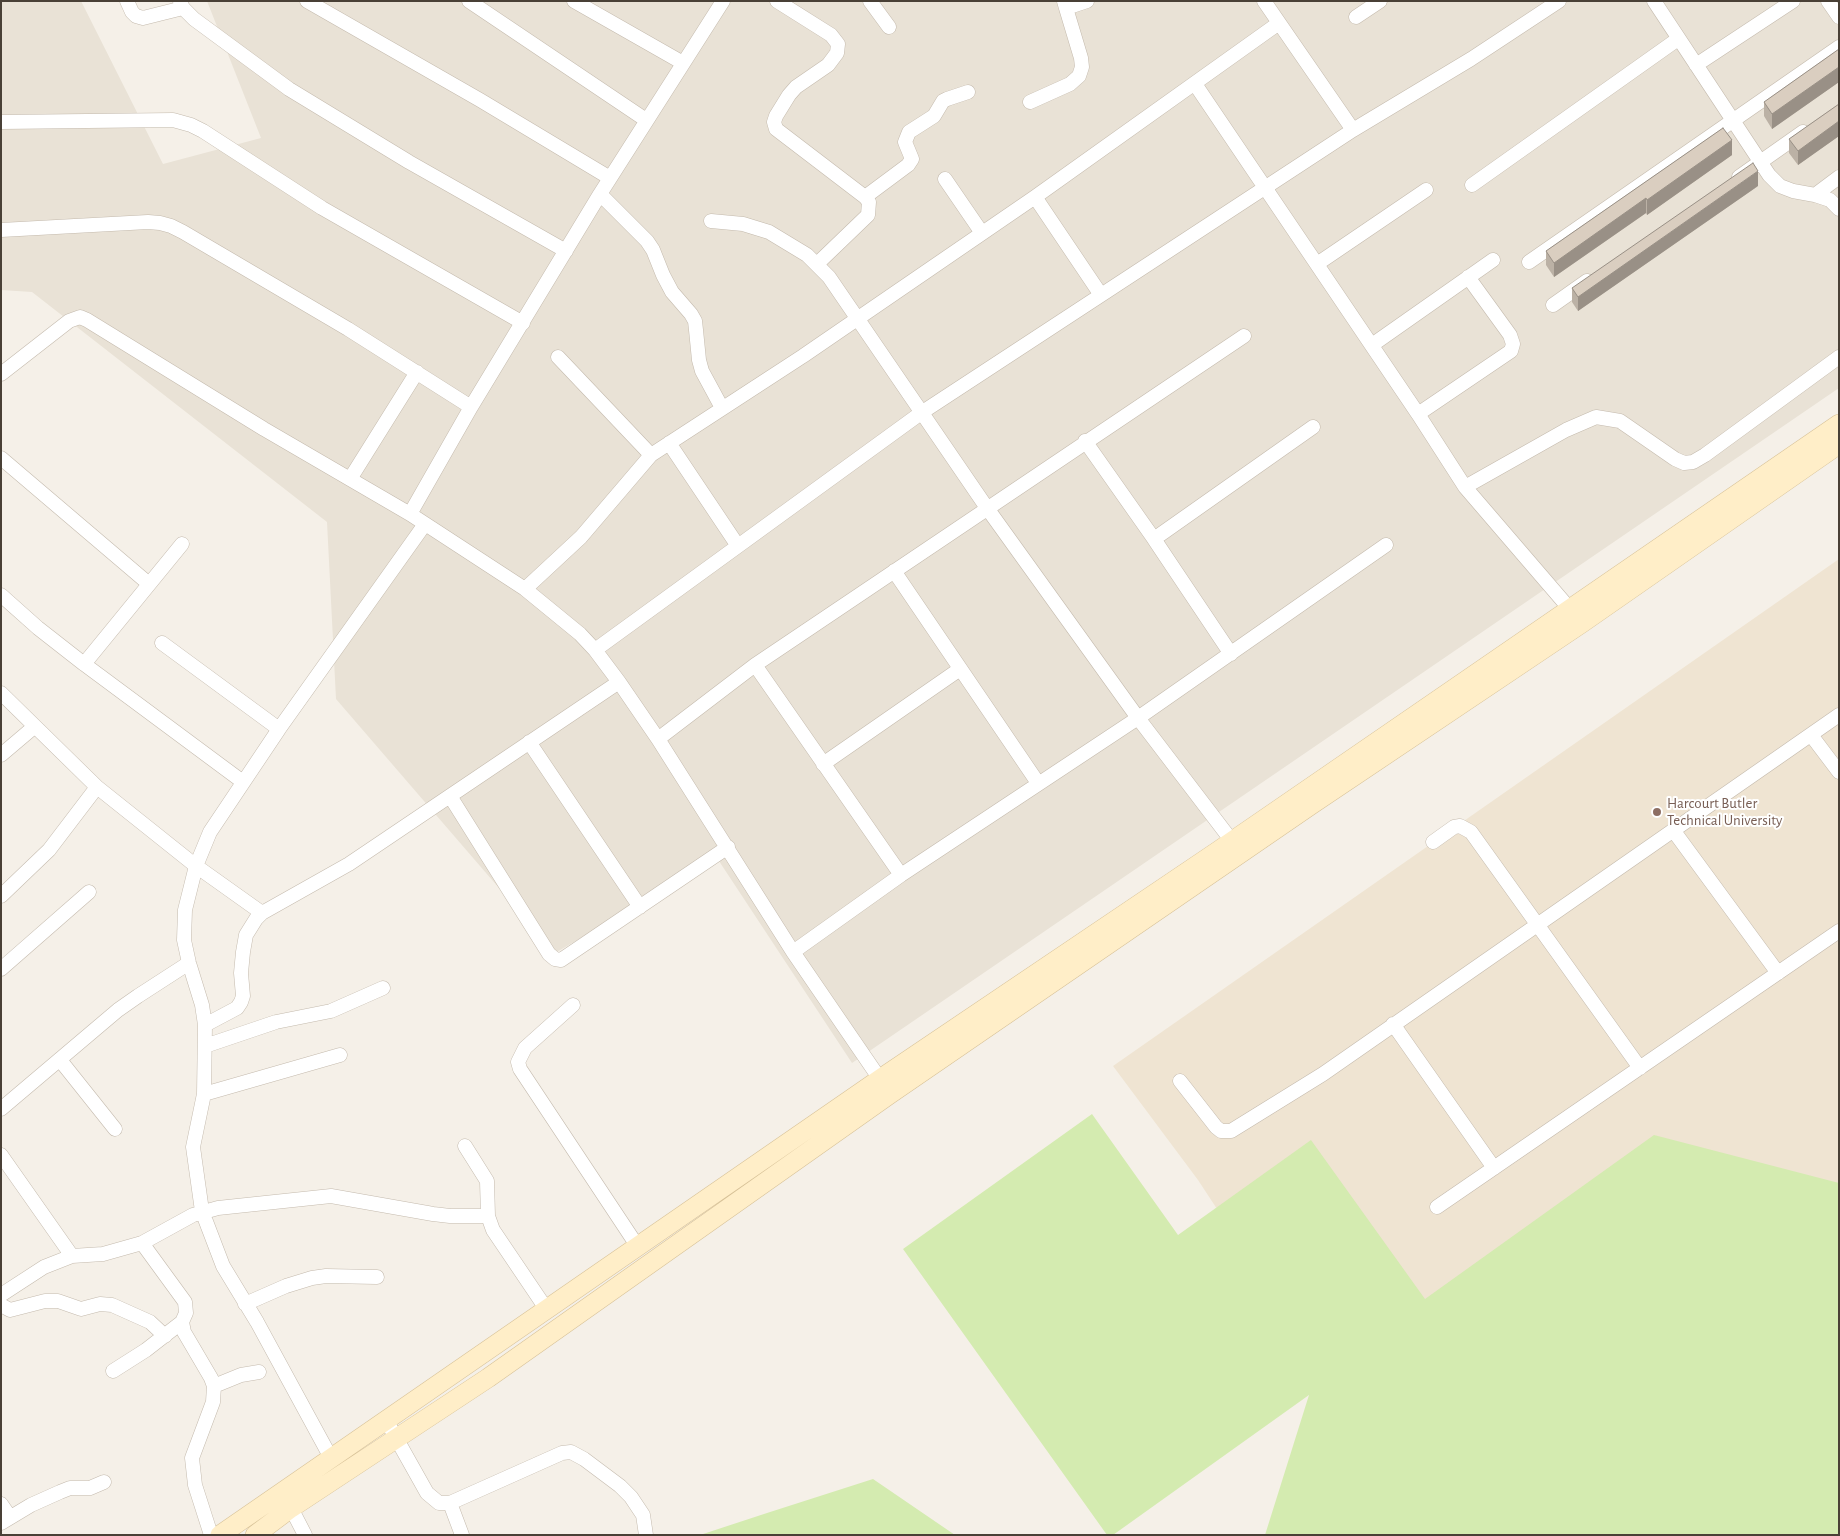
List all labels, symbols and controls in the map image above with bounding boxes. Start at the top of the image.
place label: Harcourt Butler Technical University [1667,794,1783,829]
marker: Harcourt Butler Technical University [1651,806,1663,818]

